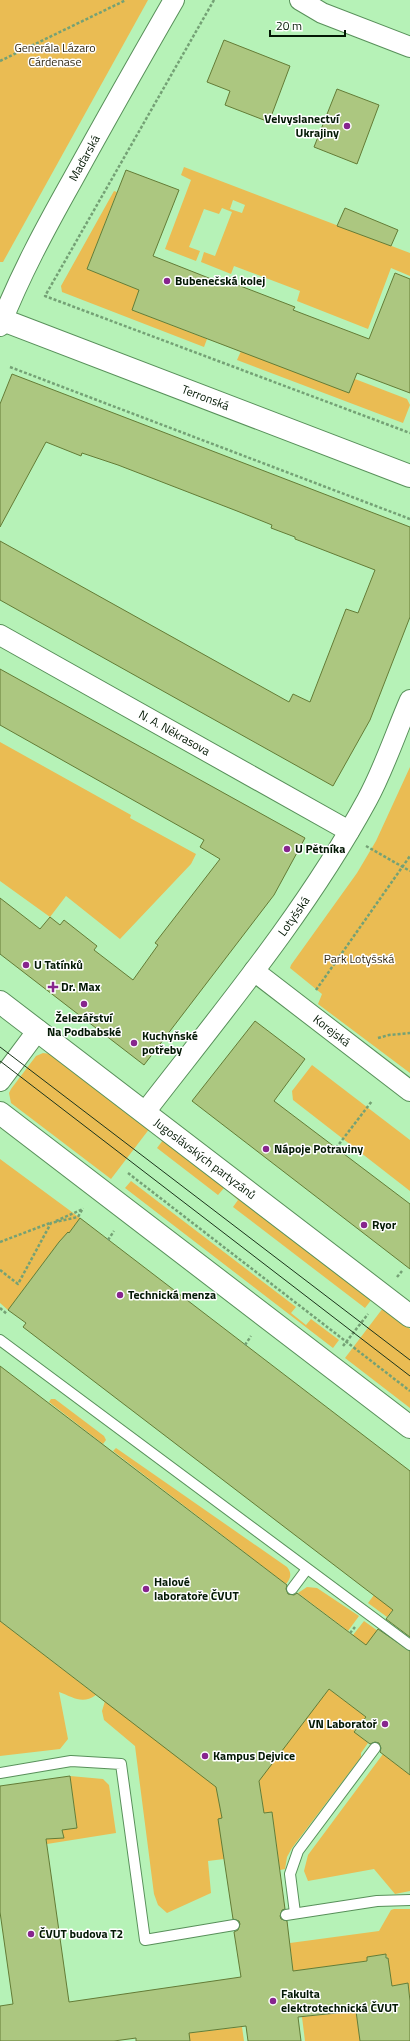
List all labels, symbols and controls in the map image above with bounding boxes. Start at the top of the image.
scale bar [270,12,345,38]
text: 20 m [276,16,302,35]
park label: Generála Lázaro Cárdenase [14,38,96,71]
place label: Velvyslanectví Ukrajiny [264,109,340,142]
marker: Velvyslanectví Ukrajiny [342,121,352,131]
street label: Maďarská [64,131,105,185]
place label: Bubenečská kolej [175,271,265,290]
marker: Bubenečská kolej [162,276,172,286]
street label: Terronská [179,379,232,415]
street label: N. A. Někrasova [135,705,214,760]
place label: U Pětníka [295,839,345,858]
marker: U Pětníka [282,844,292,854]
street label: Lotyšská [273,892,314,940]
park label: Park Lotyšská [324,949,394,968]
place label: U Tatínků [34,955,83,974]
marker: U Tatínků [21,960,31,970]
place label: Dr. Max [61,977,101,996]
marker: Dr. Max [48,982,58,992]
marker: Železářství Na Podbabské [79,999,89,1009]
place label: Železářství Na Podbabské [47,1008,121,1041]
street label: Korejská [309,1010,355,1051]
place label: Kuchyňské potřeby [142,1026,198,1059]
marker: Kuchyňské potřeby [129,1038,139,1048]
street label: Jugoslávských partyzánů [150,1113,260,1204]
place label: Nápoje Potraviny [274,1139,363,1158]
marker: Nápoje Potraviny [261,1144,271,1154]
place label: Ryor [372,1215,397,1234]
marker: Ryor [359,1220,369,1230]
place label: Technická menza [128,1285,216,1304]
marker: Technická menza [115,1290,125,1300]
place label: Halové laboratoře ČVUT [154,1572,239,1605]
marker: Halové laboratoře ČVUT [141,1584,151,1594]
place label: VN Laboratoř [308,1714,378,1733]
marker: VN Laboratoř [380,1719,390,1729]
place label: Kampus Dejvice [213,1746,295,1765]
marker: Kampus Dejvice [200,1751,210,1761]
place label: ČVUT budova T2 [39,1924,123,1943]
marker: ČVUT budova T2 [26,1929,36,1939]
place label: Fakulta elektrotechnická ČVUT [281,1984,399,2017]
marker: Fakulta elektrotechnická ČVUT [268,1996,278,2006]

